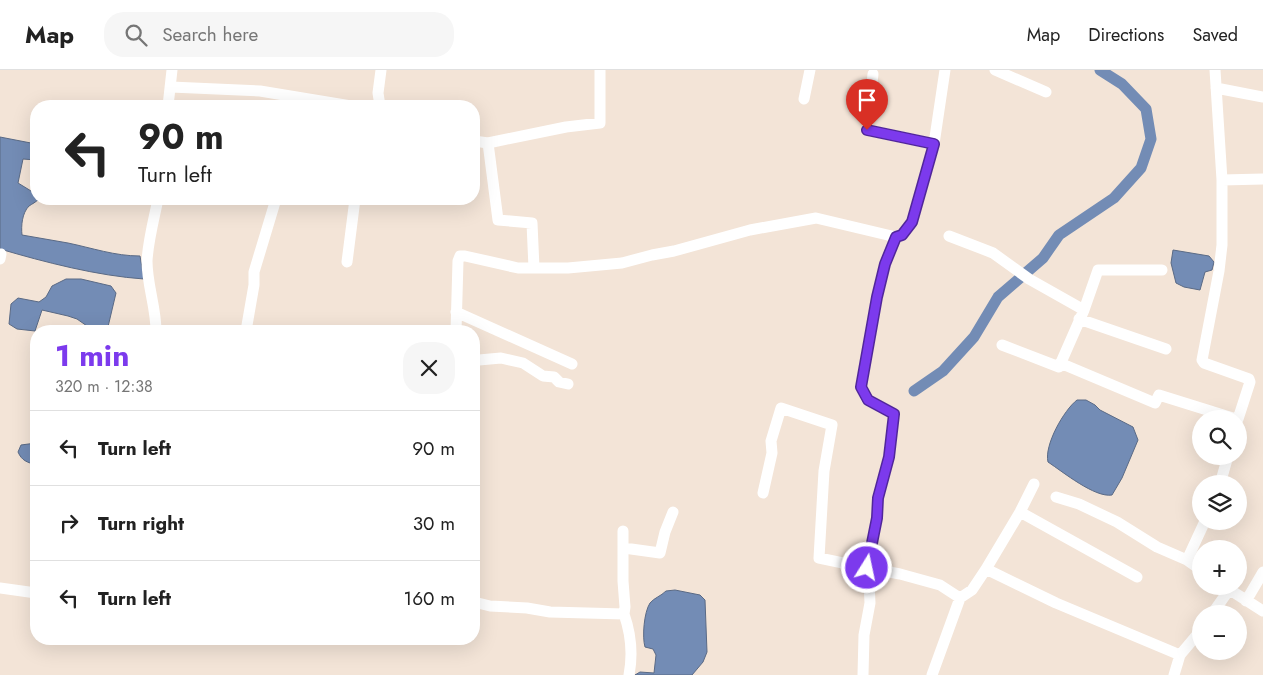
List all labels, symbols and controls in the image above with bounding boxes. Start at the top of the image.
search box [104,12,454,57]
text: Map [25,17,74,52]
icon: search [122,21,150,49]
text: Search here [162,21,258,48]
text: Map [1027,22,1060,48]
text: Directions [1088,22,1164,48]
text: Saved [1192,22,1238,48]
pin [846,79,888,130]
icon: arrive [853,86,881,114]
text: 90 m [138,112,224,162]
icon: left [55,120,120,185]
text: Turn left [138,158,212,190]
text: 1 min [55,334,129,377]
button: close [403,342,455,394]
text: 320 m · 12:38 [55,375,153,398]
map controls [1192,410,1247,660]
button: search [1192,410,1247,465]
icon: left [55,434,83,462]
text: Turn left [98,435,171,462]
text: 90 m [412,435,455,462]
button: layers [1192,475,1247,530]
icon: right [55,509,83,537]
text: Turn right [98,510,184,537]
text: 30 m [413,510,455,537]
button: + [1192,540,1247,595]
position arrow [840,541,892,593]
icon: left [55,584,83,612]
text: Turn left [98,585,171,612]
text: 160 m [404,585,455,612]
button: − [1192,605,1247,660]

